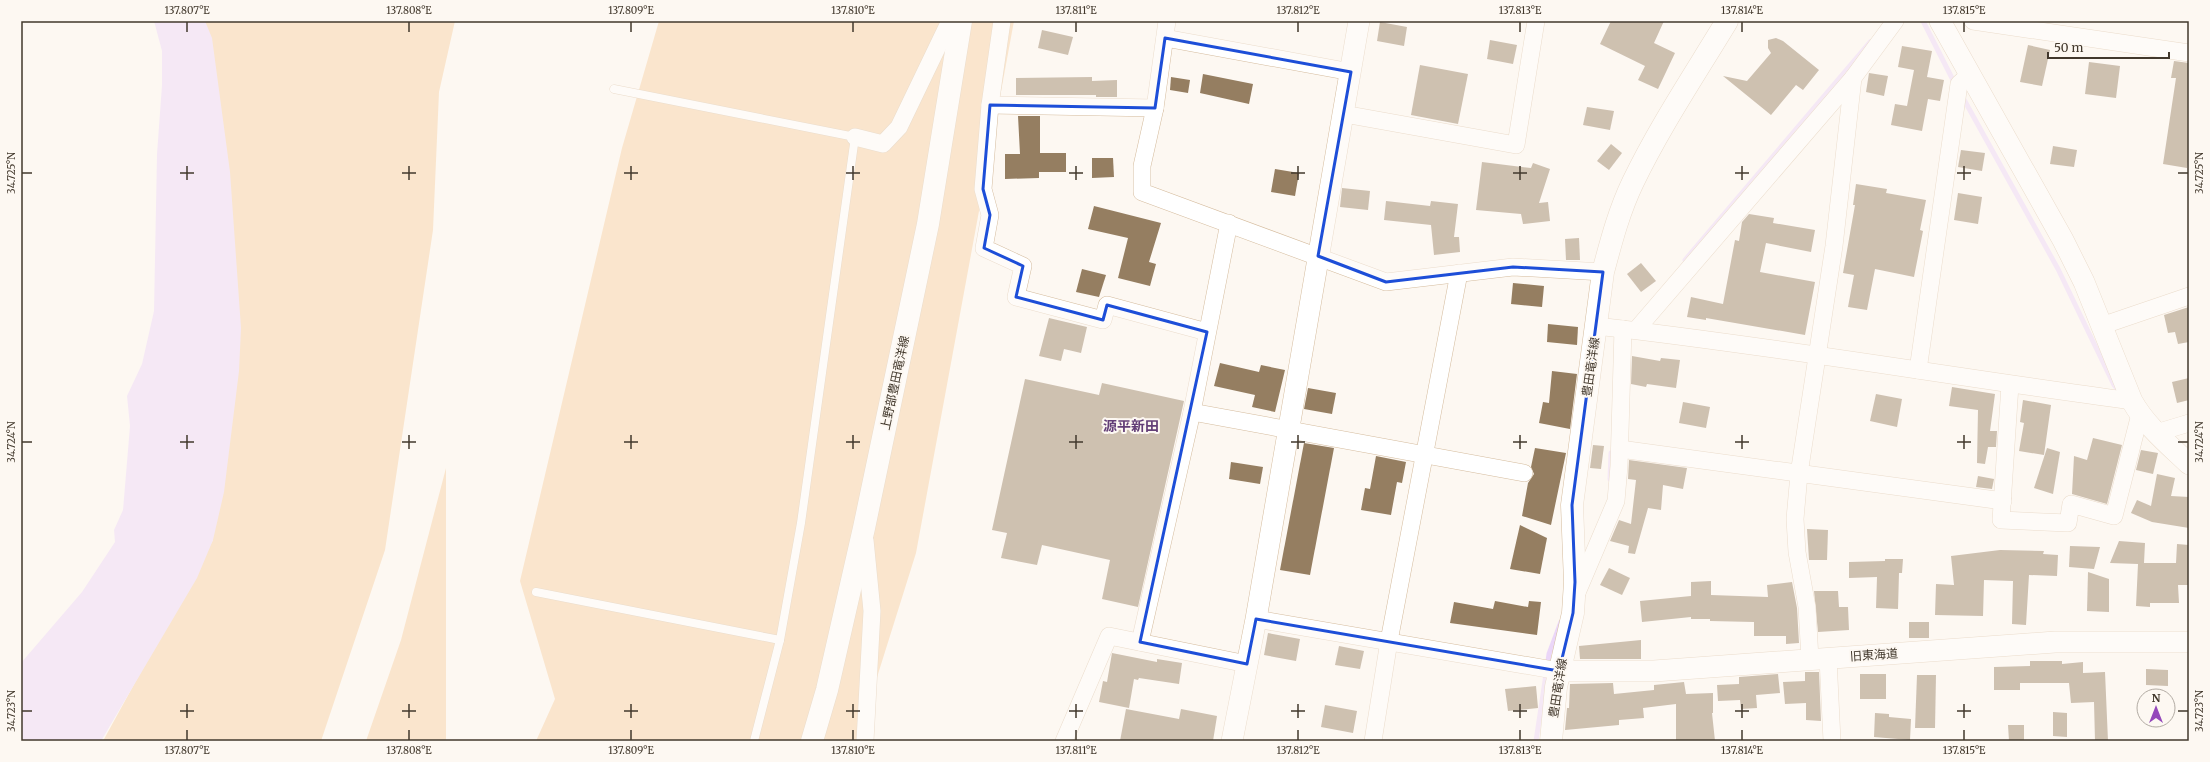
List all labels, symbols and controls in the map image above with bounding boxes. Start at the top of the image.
text: 137.807°E [164,4,210,17]
text: 137.808°E [386,4,432,17]
text: 137.809°E [608,4,654,17]
text: 137.810°E [831,4,875,17]
text: 137.811°E [1055,4,1097,17]
text: 137.812°E [1277,4,1320,17]
text: 137.813°E [1499,4,1542,17]
text: 137.814°E [1721,4,1764,17]
text: 137.815°E [1943,4,1986,17]
scale bar [2048,34,2169,60]
text: 50 m [2054,40,2083,55]
text: 34.725°N [5,152,18,194]
text: 34.725°N [2193,152,2206,194]
street label: 上野部豊田竜洋線 [877,334,912,431]
street label: 豊田竜洋線 [1579,336,1602,398]
district label: 源平新田 [1103,417,1159,435]
text: 34.724°N [5,421,18,463]
text: 34.724°N [2193,421,2206,463]
street label: 旧東海道 [1849,645,1898,664]
street label: 豊田竜洋線 [1545,657,1570,719]
north arrow [2136,688,2176,728]
text: 34.723°N [5,690,18,732]
text: 34.723°N [2193,690,2206,732]
text: N [2152,691,2161,705]
text: 137.807°E [164,744,210,757]
text: 137.808°E [386,744,432,757]
text: 137.809°E [608,744,654,757]
text: 137.810°E [831,744,875,757]
text: 137.811°E [1055,744,1097,757]
text: 137.812°E [1277,744,1320,757]
text: 137.813°E [1499,744,1542,757]
text: 137.814°E [1721,744,1764,757]
text: 137.815°E [1943,744,1986,757]

